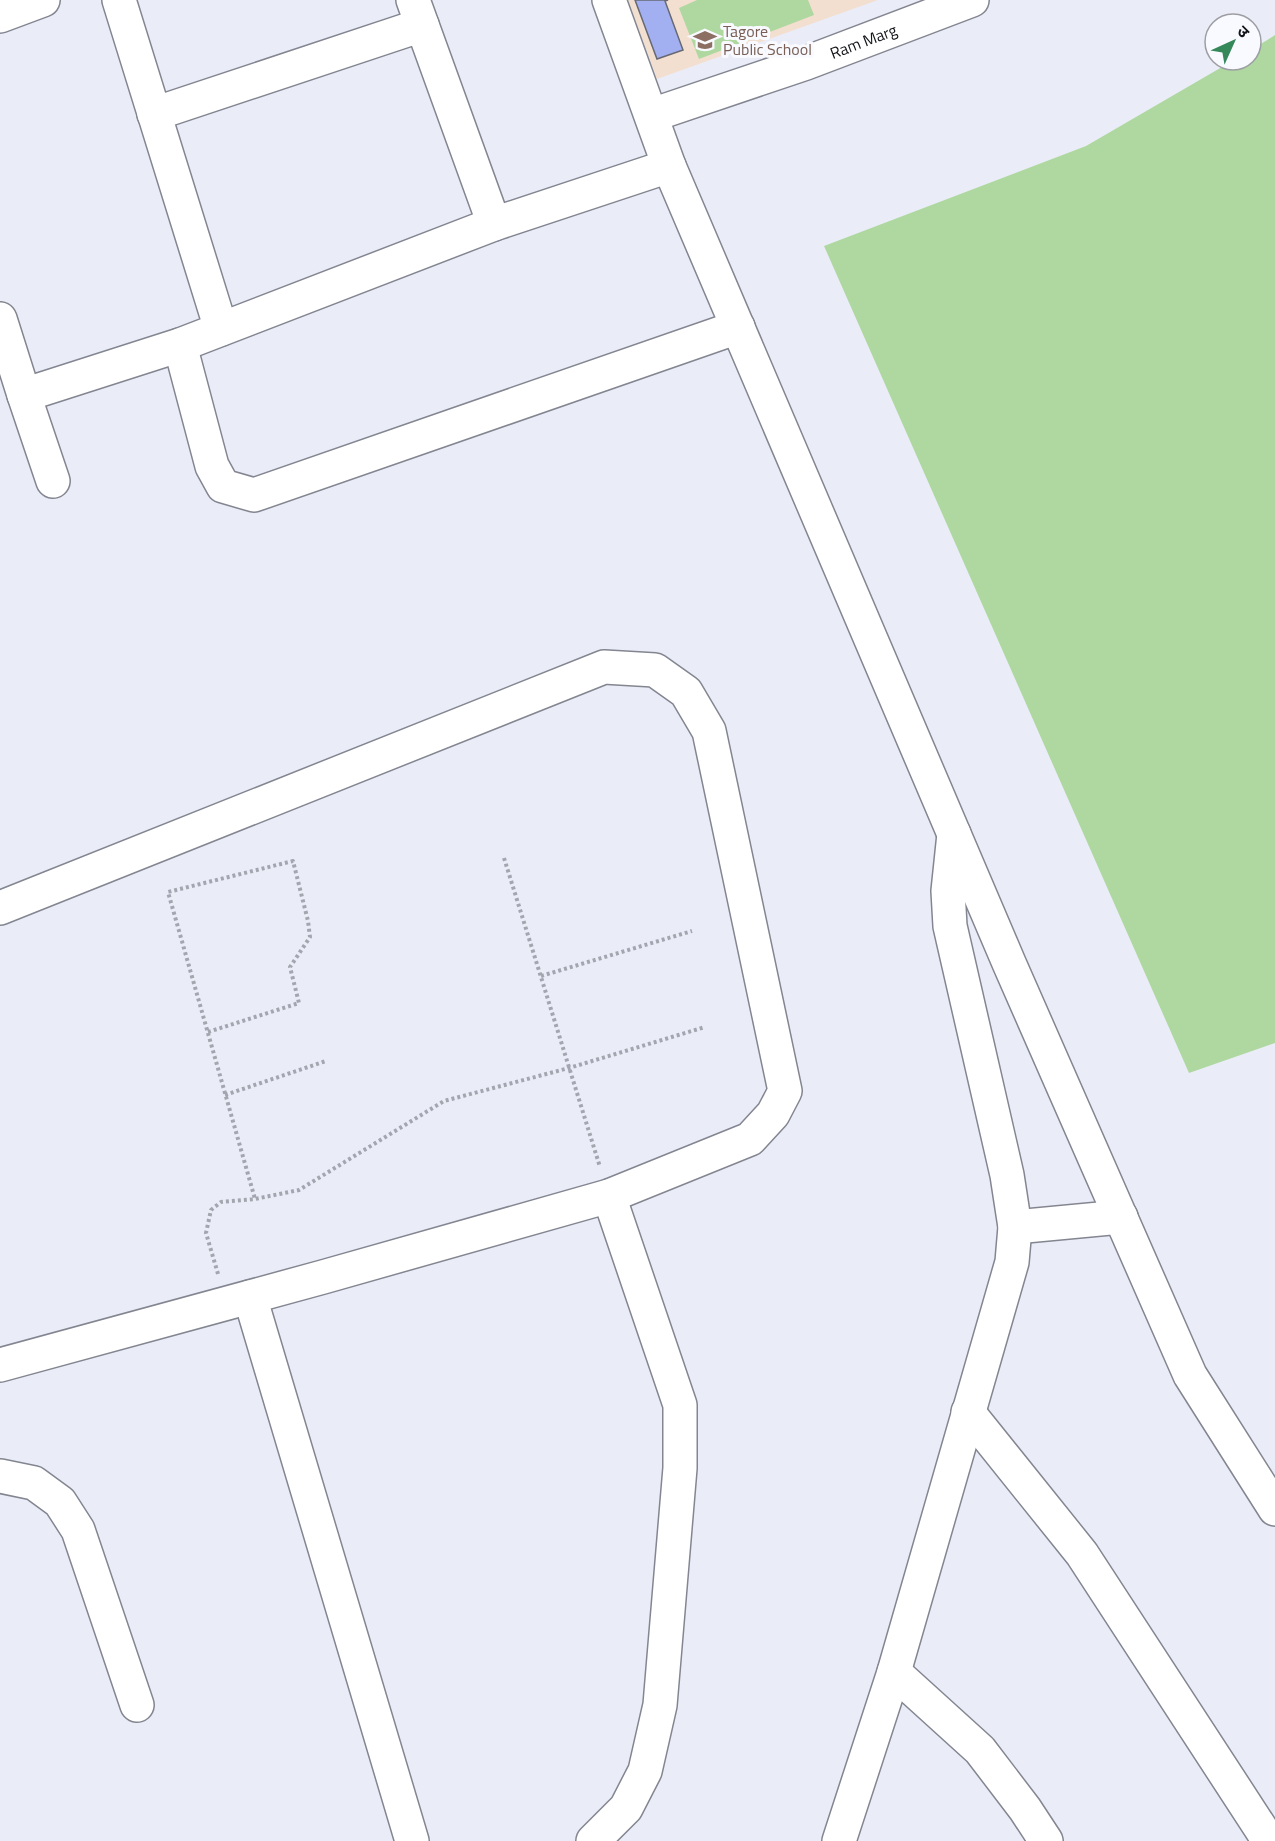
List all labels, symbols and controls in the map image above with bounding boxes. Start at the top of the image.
north arrow [1203,12,1263,72]
street label: Ram Marg [826,18,900,65]
place label: Tagore Public School [723,19,812,61]
text: उ [1232,20,1256,44]
school or university icon: Tagore Public School [692,27,718,53]

